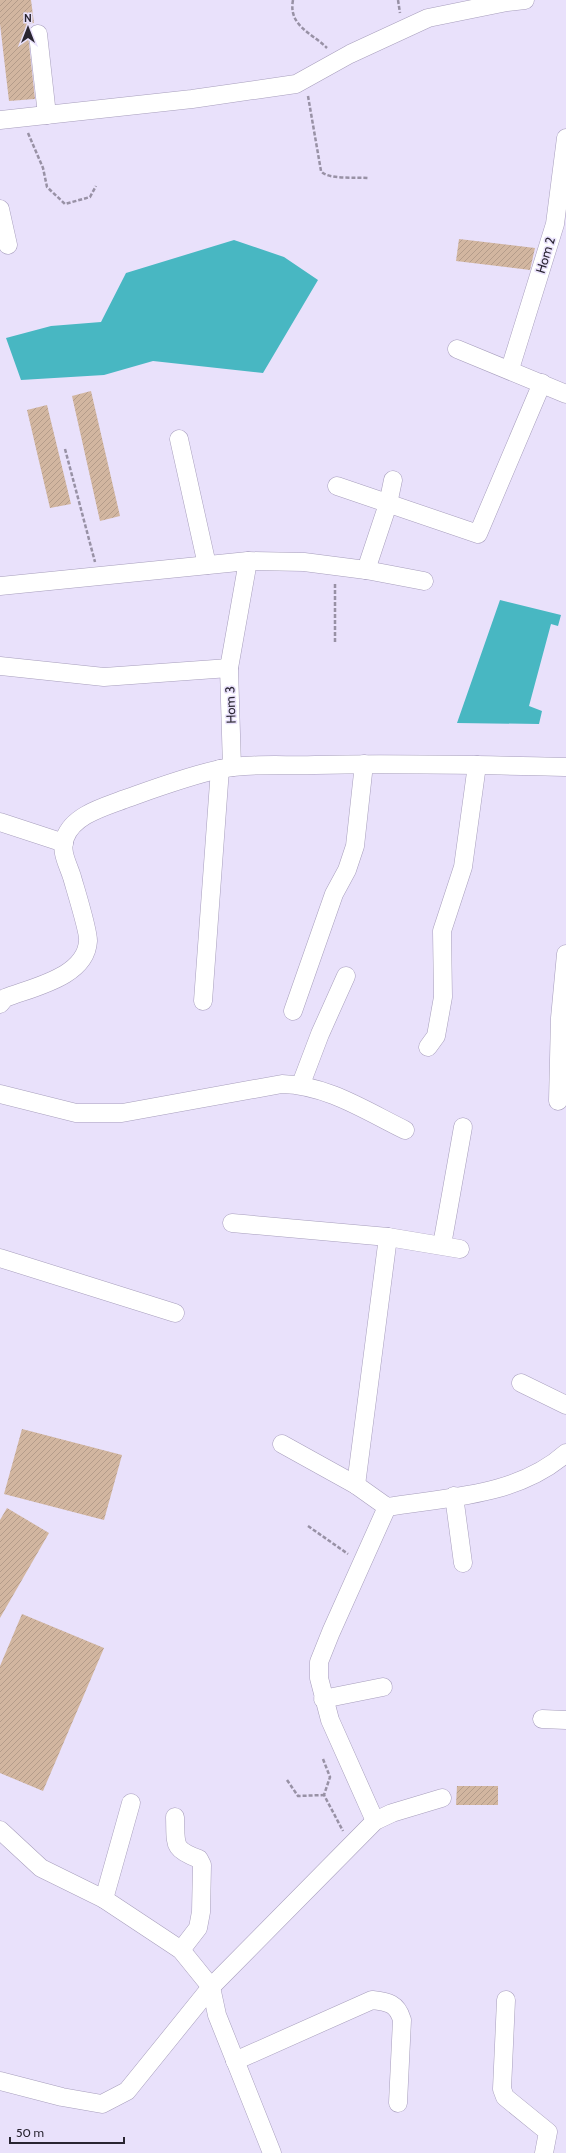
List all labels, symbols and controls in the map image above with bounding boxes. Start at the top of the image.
north arrow [8,8,48,48]
text: N [24,11,32,25]
street label: Hom 2 [532,235,558,275]
street label: Hom 3 [221,686,239,724]
scale bar [10,2119,124,2145]
text: 50 m [16,2125,44,2140]

